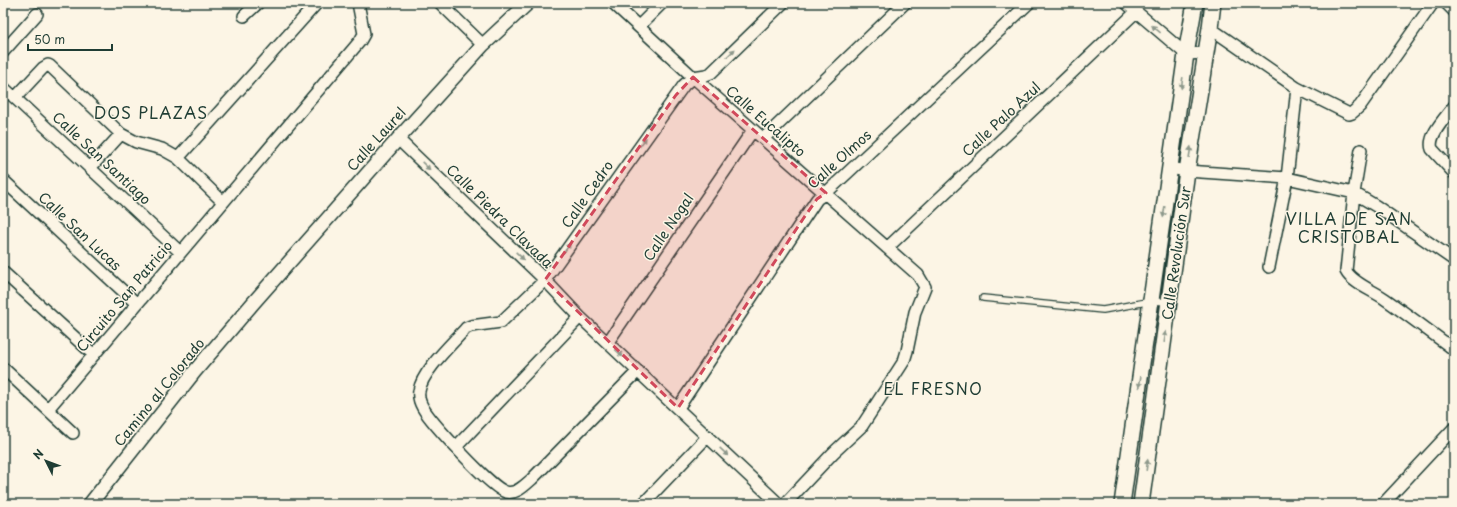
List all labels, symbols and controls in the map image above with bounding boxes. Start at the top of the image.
one-way arrow [1151,25,1161,34]
scale bar [28,26,112,52]
text: 50 m [34,30,65,48]
one-way arrow [726,48,736,58]
street label: Calle Palo Azul [957,77,1045,161]
one-way arrow [1179,77,1185,89]
street label: Calle Eucalipto [721,80,811,162]
district label: DOS PLAZAS [94,100,208,124]
street label: Calle Laurel [342,102,410,176]
street label: Calle San Santiago [48,107,156,209]
street label: Calle Olmos [802,124,876,194]
one-way arrow [639,137,647,147]
one-way arrow [1188,146,1194,159]
street label: Calle Cedro [556,156,618,232]
street label: Calle Piedra Clavada [442,159,558,273]
one-way arrow [421,161,431,171]
street label: Calle Revolución Sur [1156,184,1196,321]
street label: Calle San Lucas [34,187,126,275]
street label: Calle Nogal [638,189,698,265]
one-way arrow [1161,206,1167,218]
district label: VILLA DE SAN CRISTOBAL [1286,206,1412,248]
street label: Circuito San Patricio [71,236,177,356]
one-way arrow [563,243,571,253]
one-way arrow [515,251,525,261]
one-way arrow [1162,331,1168,343]
street label: Camino al Colorado [109,333,210,451]
one-way arrow [614,348,624,357]
district label: EL FRESNO [883,376,983,400]
one-way arrow [1137,376,1143,388]
north arrow [26,441,66,481]
text: N [29,445,48,463]
one-way arrow [719,447,729,456]
one-way arrow [1144,459,1150,471]

